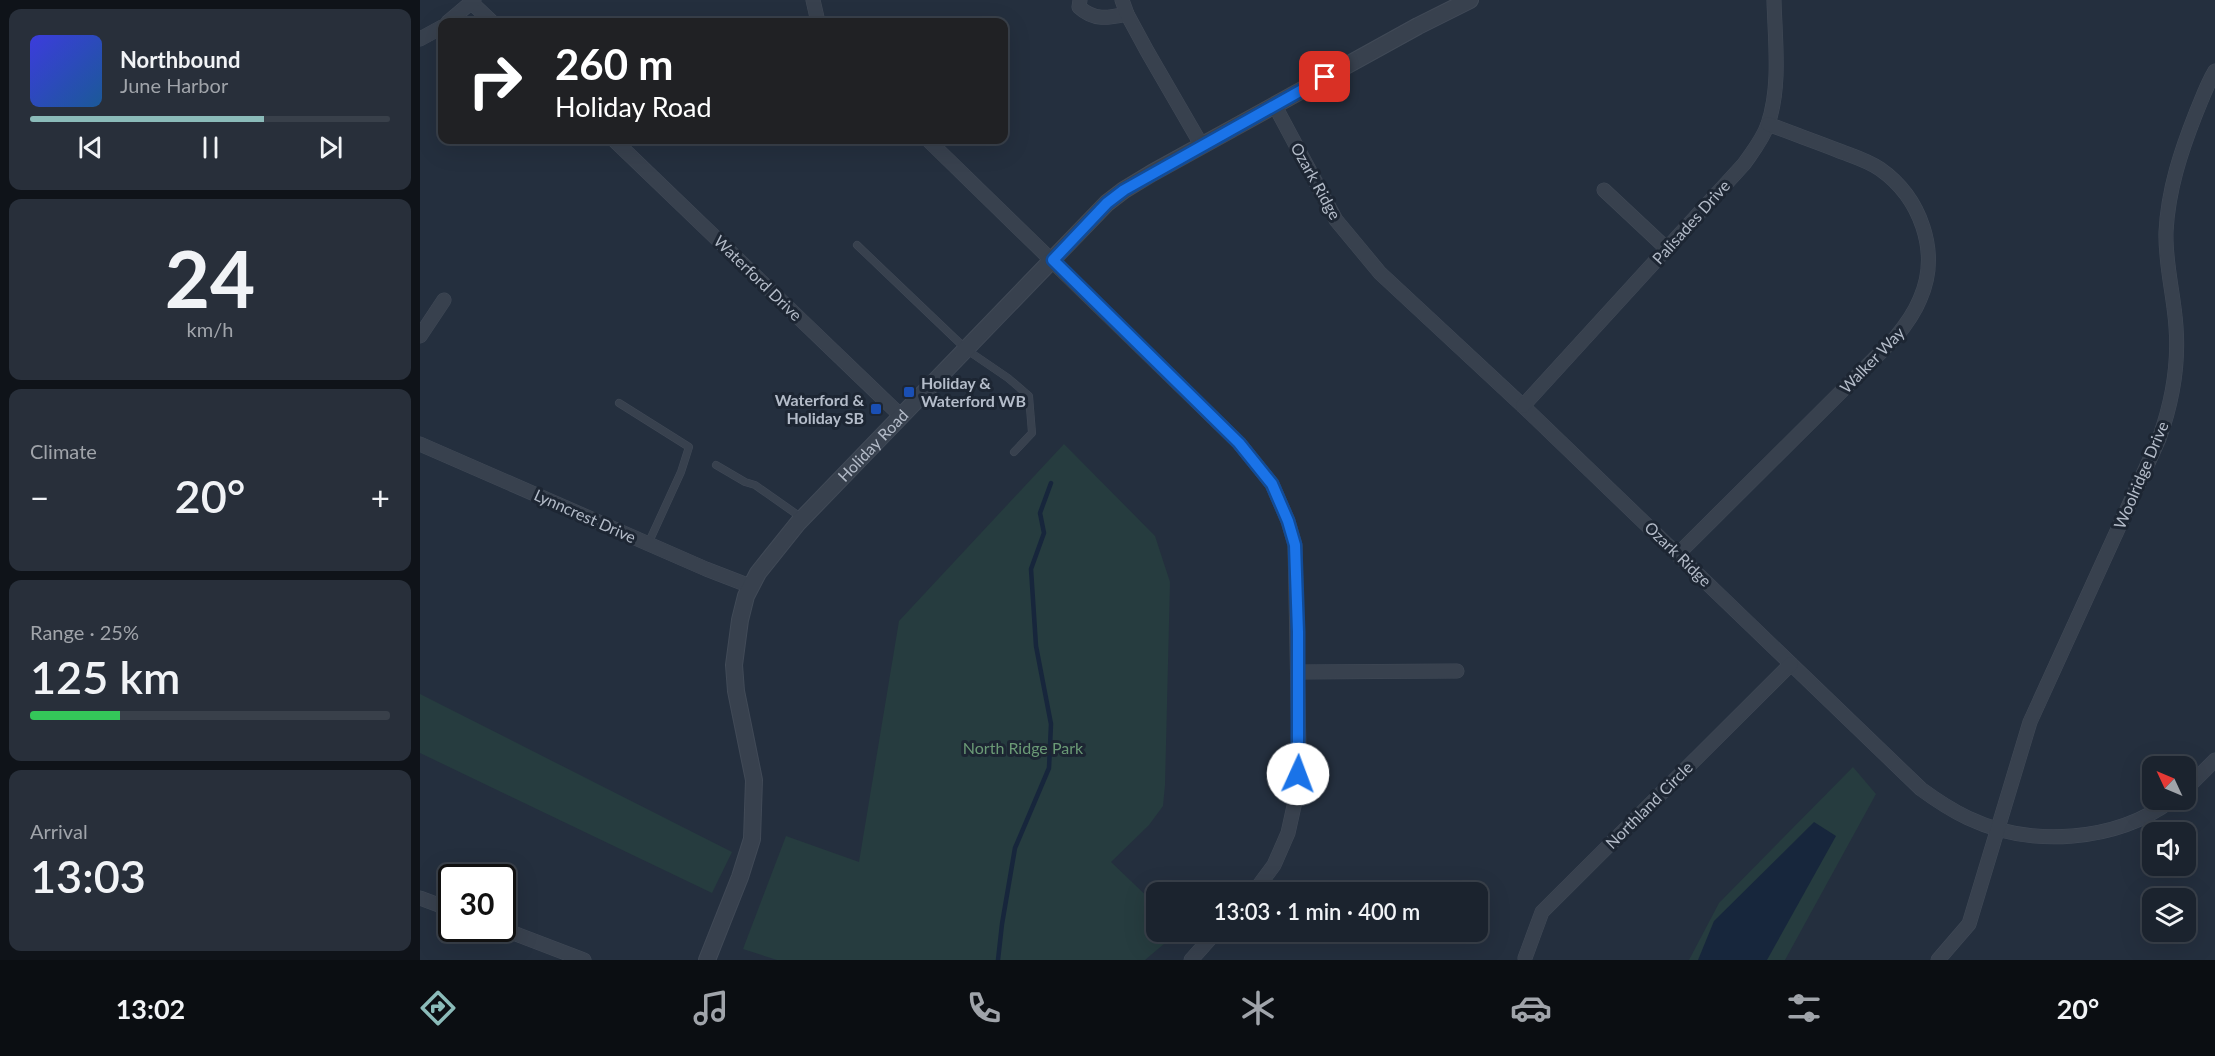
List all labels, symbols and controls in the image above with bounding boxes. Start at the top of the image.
text: 260 m [555,39,673,89]
icon: right [456,42,534,120]
text: Northbound [120,46,240,73]
pin [1299,51,1350,102]
icon: arrive [1308,60,1341,93]
text: June Harbor [120,73,228,97]
text: Holiday Road [555,90,712,123]
icon: previous [74,131,107,164]
icon: pause [194,131,227,164]
icon: next [314,131,347,164]
street label: Ozark Ridge [1287,139,1345,223]
street label: Palisades Drive [1648,176,1733,268]
text: 24 [165,231,255,325]
street label: Waterford Drive [711,231,806,324]
text: km/h [187,317,233,341]
street label: Walker Way [1835,322,1908,397]
place label: Holiday & Waterford WB [921,373,1026,410]
marker: Holiday & Waterford WB [902,385,916,399]
place label: Waterford & Holiday SB [775,390,864,427]
marker: Waterford & Holiday SB [869,402,883,416]
street label: Holiday Road [833,405,912,485]
street label: Woolridge Drive [2109,418,2172,531]
text: Climate [30,439,97,463]
text: 20° [175,469,245,523]
text: − [30,477,49,517]
text: + [371,477,390,517]
street label: Lynncrest Drive [531,485,639,546]
street label: Ozark Ridge [1641,517,1716,590]
text: Range · 25% [30,620,139,644]
text: 125 km [30,650,180,704]
park label: North Ridge Park [963,738,1084,757]
position arrow [1266,742,1330,806]
north arrow [2142,756,2196,810]
map controls [2142,756,2196,942]
street label: Northland Circle [1601,757,1696,852]
text: Arrival [30,819,88,843]
button: sound [2142,822,2196,876]
text: 13:03 [30,849,146,903]
speed limit sign: 30 [438,864,516,942]
button: layers [2142,888,2196,942]
text: 13:03 · 1 min · 400 m [1214,898,1420,925]
icon: directions [417,987,459,1029]
icon: music [690,987,732,1029]
icon: phone [963,987,1005,1029]
icon: climate [1237,987,1279,1029]
icon: car [1510,987,1552,1029]
icon: filters [1783,987,1825,1029]
text: 13:02 [116,992,185,1025]
text: 20° [2057,992,2099,1025]

